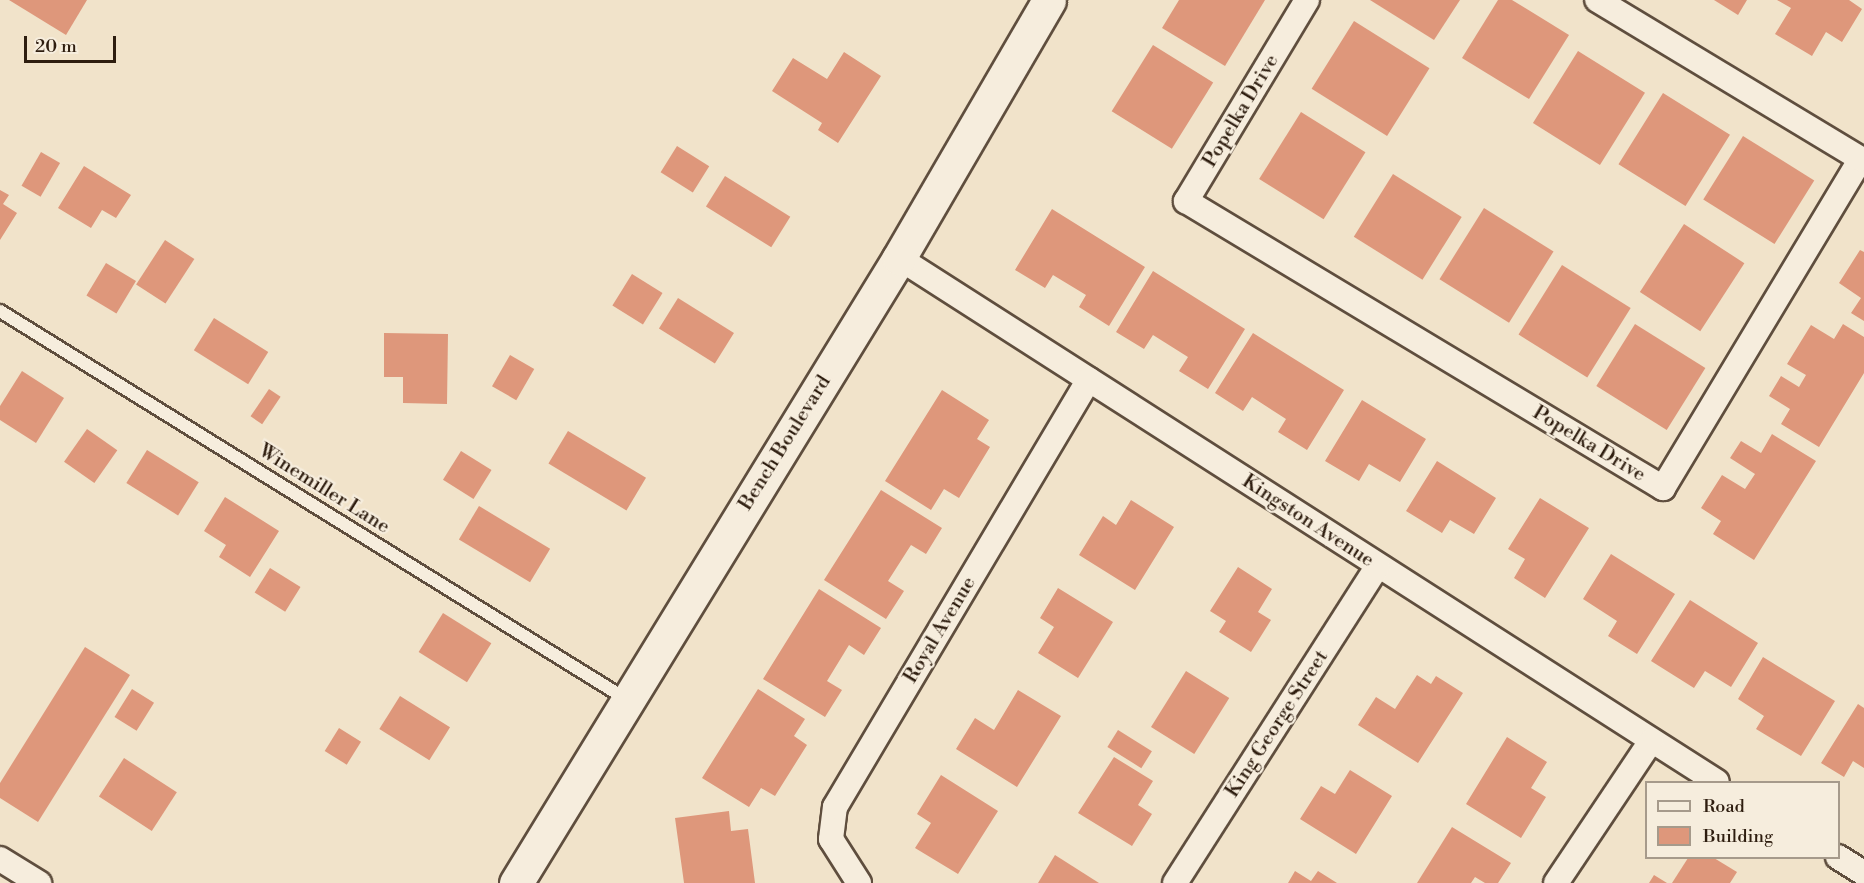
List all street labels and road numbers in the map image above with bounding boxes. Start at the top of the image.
street label: Popelka Drive [1198,50,1284,172]
street label: Bench Boulevard [734,371,836,515]
street label: Popelka Drive [1528,401,1650,487]
street label: Winemiller Lane [254,439,394,539]
street label: Kingston Avenue [1238,469,1378,573]
street label: Royal Avenue [899,572,981,688]
street label: King George Street [1220,646,1334,802]

